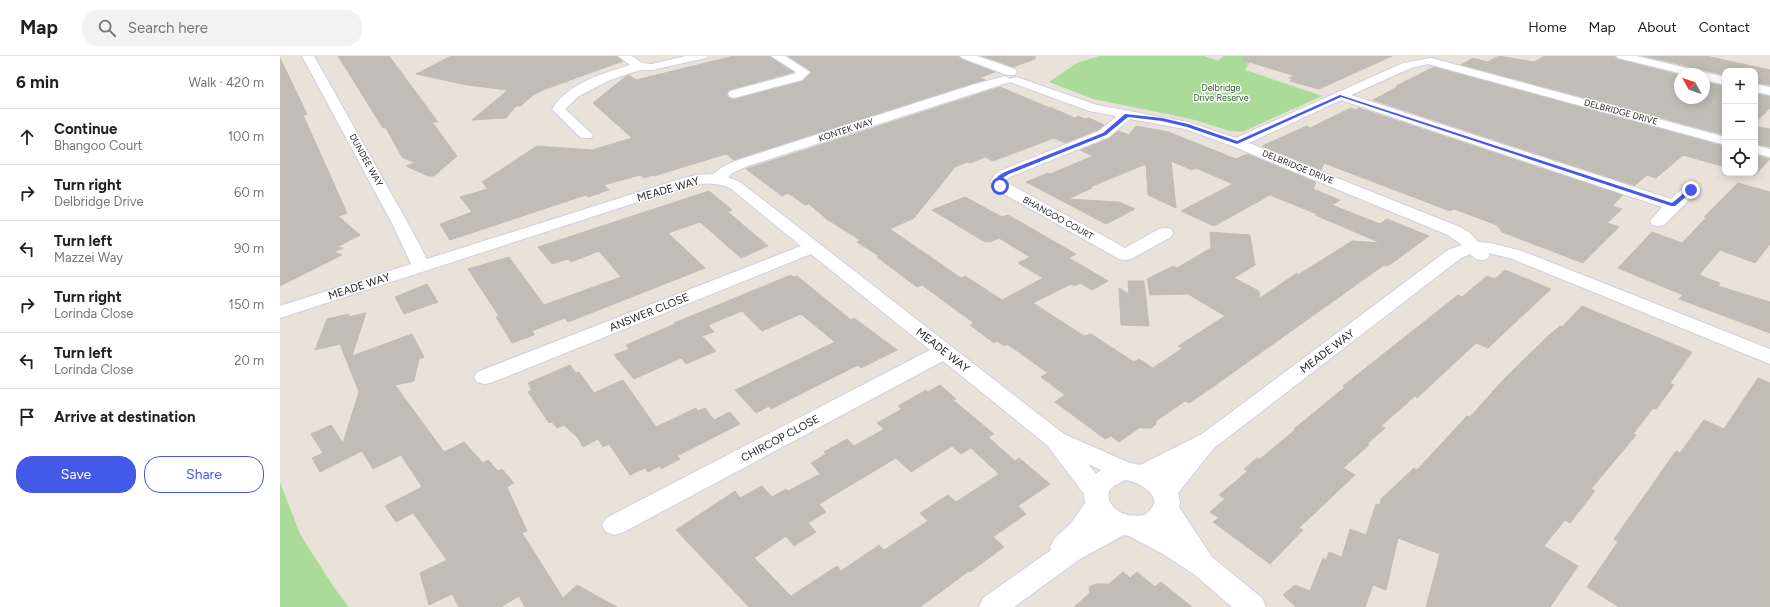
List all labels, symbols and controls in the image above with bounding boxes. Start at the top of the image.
search box [82,10,362,46]
text: Map [20,16,58,39]
icon: search [96,17,118,39]
text: Search here [128,19,208,37]
text: Home [1528,19,1567,36]
text: Map [1589,19,1616,36]
text: About [1638,19,1677,36]
text: Contact [1699,19,1750,36]
north arrow [1674,68,1710,104]
map controls [1722,68,1758,176]
button: + [1722,68,1758,104]
text: 6 min [16,72,59,92]
text: Walk · 420 m [189,75,264,90]
park label: Delbridge Drive Reserve [1193,82,1249,103]
street label: DELBRIDGE DRIVE [1583,96,1659,127]
button: − [1722,104,1758,140]
street label: KONTEK WAY [817,115,875,144]
text: Continue [54,120,117,138]
icon: ahead [16,126,38,148]
text: 100 m [228,129,264,144]
street label: DUNDEE WAY [347,132,386,188]
text: Bhangoo Court [54,138,142,153]
button: locate [1722,140,1758,176]
street label: DELBRIDGE DRIVE [1261,147,1336,186]
street label: MEADE WAY [635,174,701,205]
text: Turn right [54,176,122,194]
route start [991,177,1009,195]
route end [1682,181,1700,199]
icon: right [16,182,38,204]
text: 60 m [234,185,264,200]
text: Delbridge Drive [54,194,144,209]
street label: BHANGOO COURT [1021,194,1095,241]
text: Turn left [54,232,112,250]
icon: left [16,238,38,260]
text: 90 m [234,241,264,256]
text: Mazzei Way [54,250,123,265]
street label: MEADE WAY [327,270,392,303]
text: Turn right [54,288,122,306]
street label: ANSWER CLOSE [608,291,691,334]
icon: right [16,294,38,316]
text: 150 m [229,297,264,312]
text: Lorinda Close [54,306,133,321]
street label: MEADE WAY [913,325,972,376]
street label: MEADE WAY [1298,327,1357,376]
text: Turn left [54,344,112,362]
icon: left [16,350,38,372]
text: 20 m [234,353,264,368]
text: Lorinda Close [54,362,133,377]
icon: arrive [16,406,38,428]
text: Arrive at destination [54,408,195,426]
street label: CHIRCOP CLOSE [739,412,822,465]
button: Save [16,456,136,493]
button: Share [144,456,264,493]

